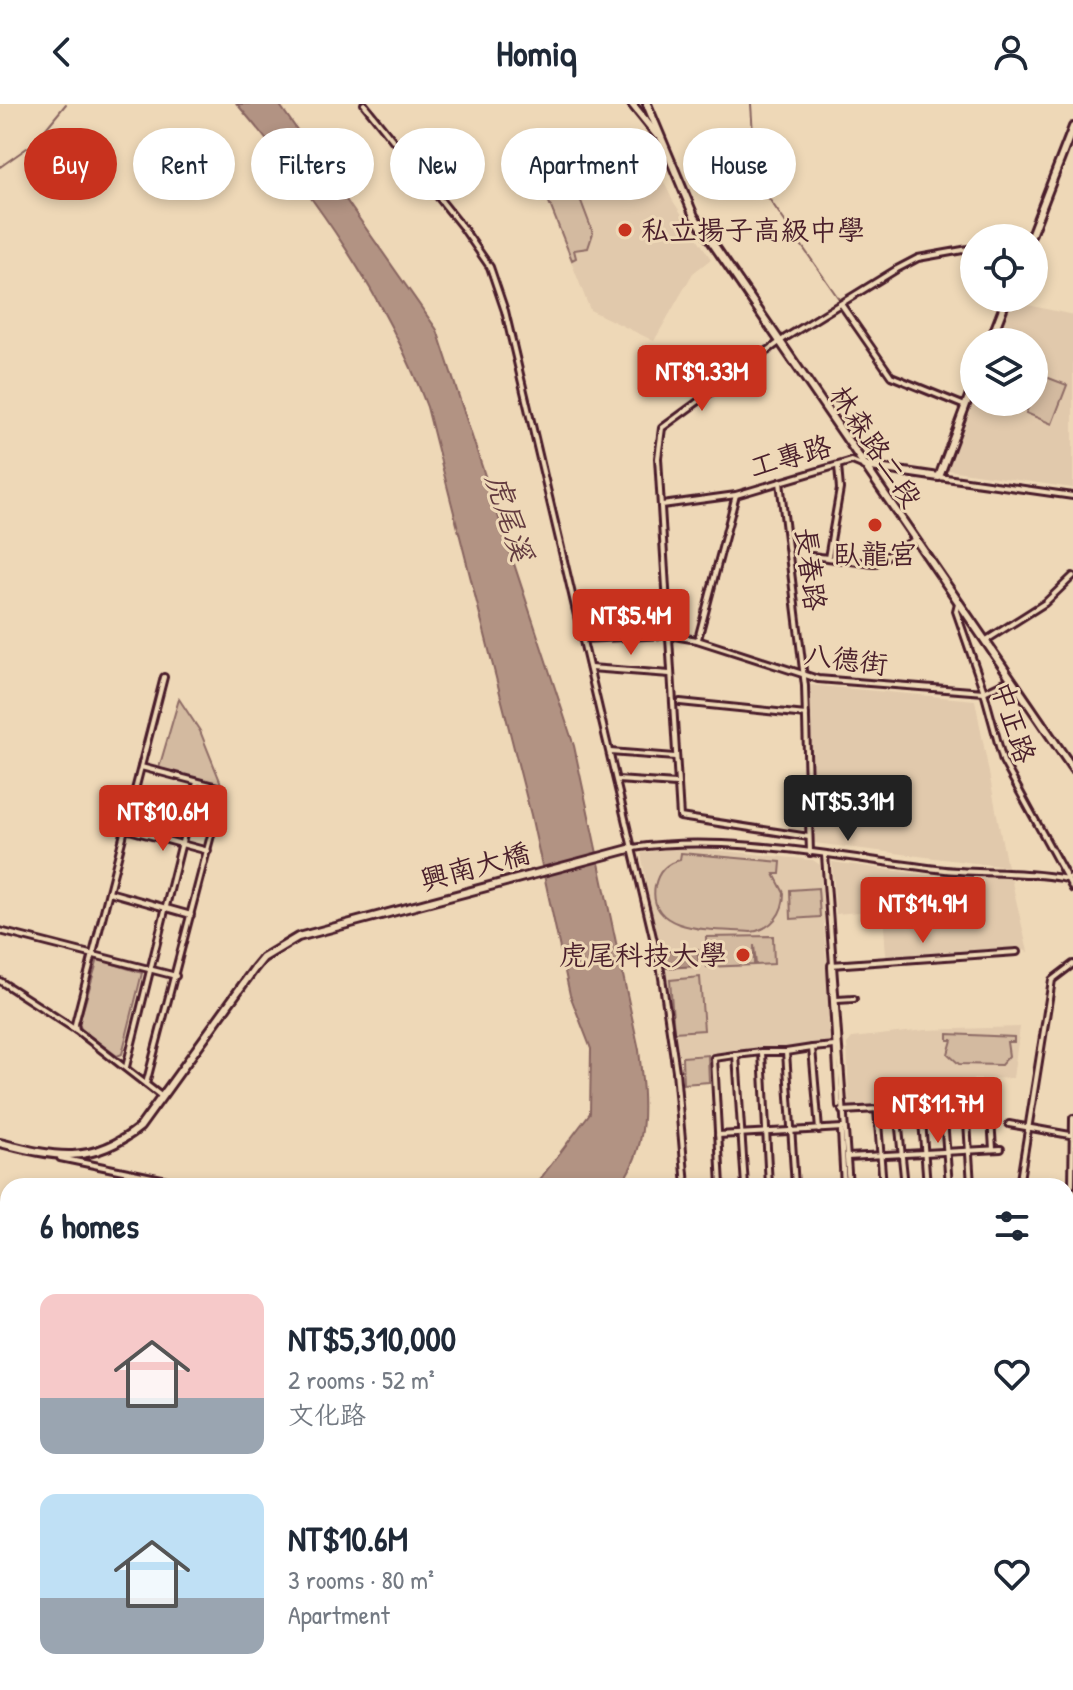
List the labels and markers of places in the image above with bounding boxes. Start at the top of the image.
place label: 私立揚子高級中學 [641,211,865,249]
marker: 私立揚子高級中學 [616,221,634,239]
pin: NT$9.33M [619,345,785,413]
marker: 臥龍宮 [866,516,884,534]
place label: 臥龍宮 [833,535,917,573]
pin: NT$5.4M [557,589,705,657]
pin: NT$5.31M [765,775,931,843]
pin: NT$10.6M [80,785,246,853]
pin: NT$14.9M [840,877,1006,945]
place label: 虎尾科技大學 [559,936,727,974]
marker: 虎尾科技大學 [734,946,752,964]
pin: NT$11.7M [855,1077,1021,1145]

